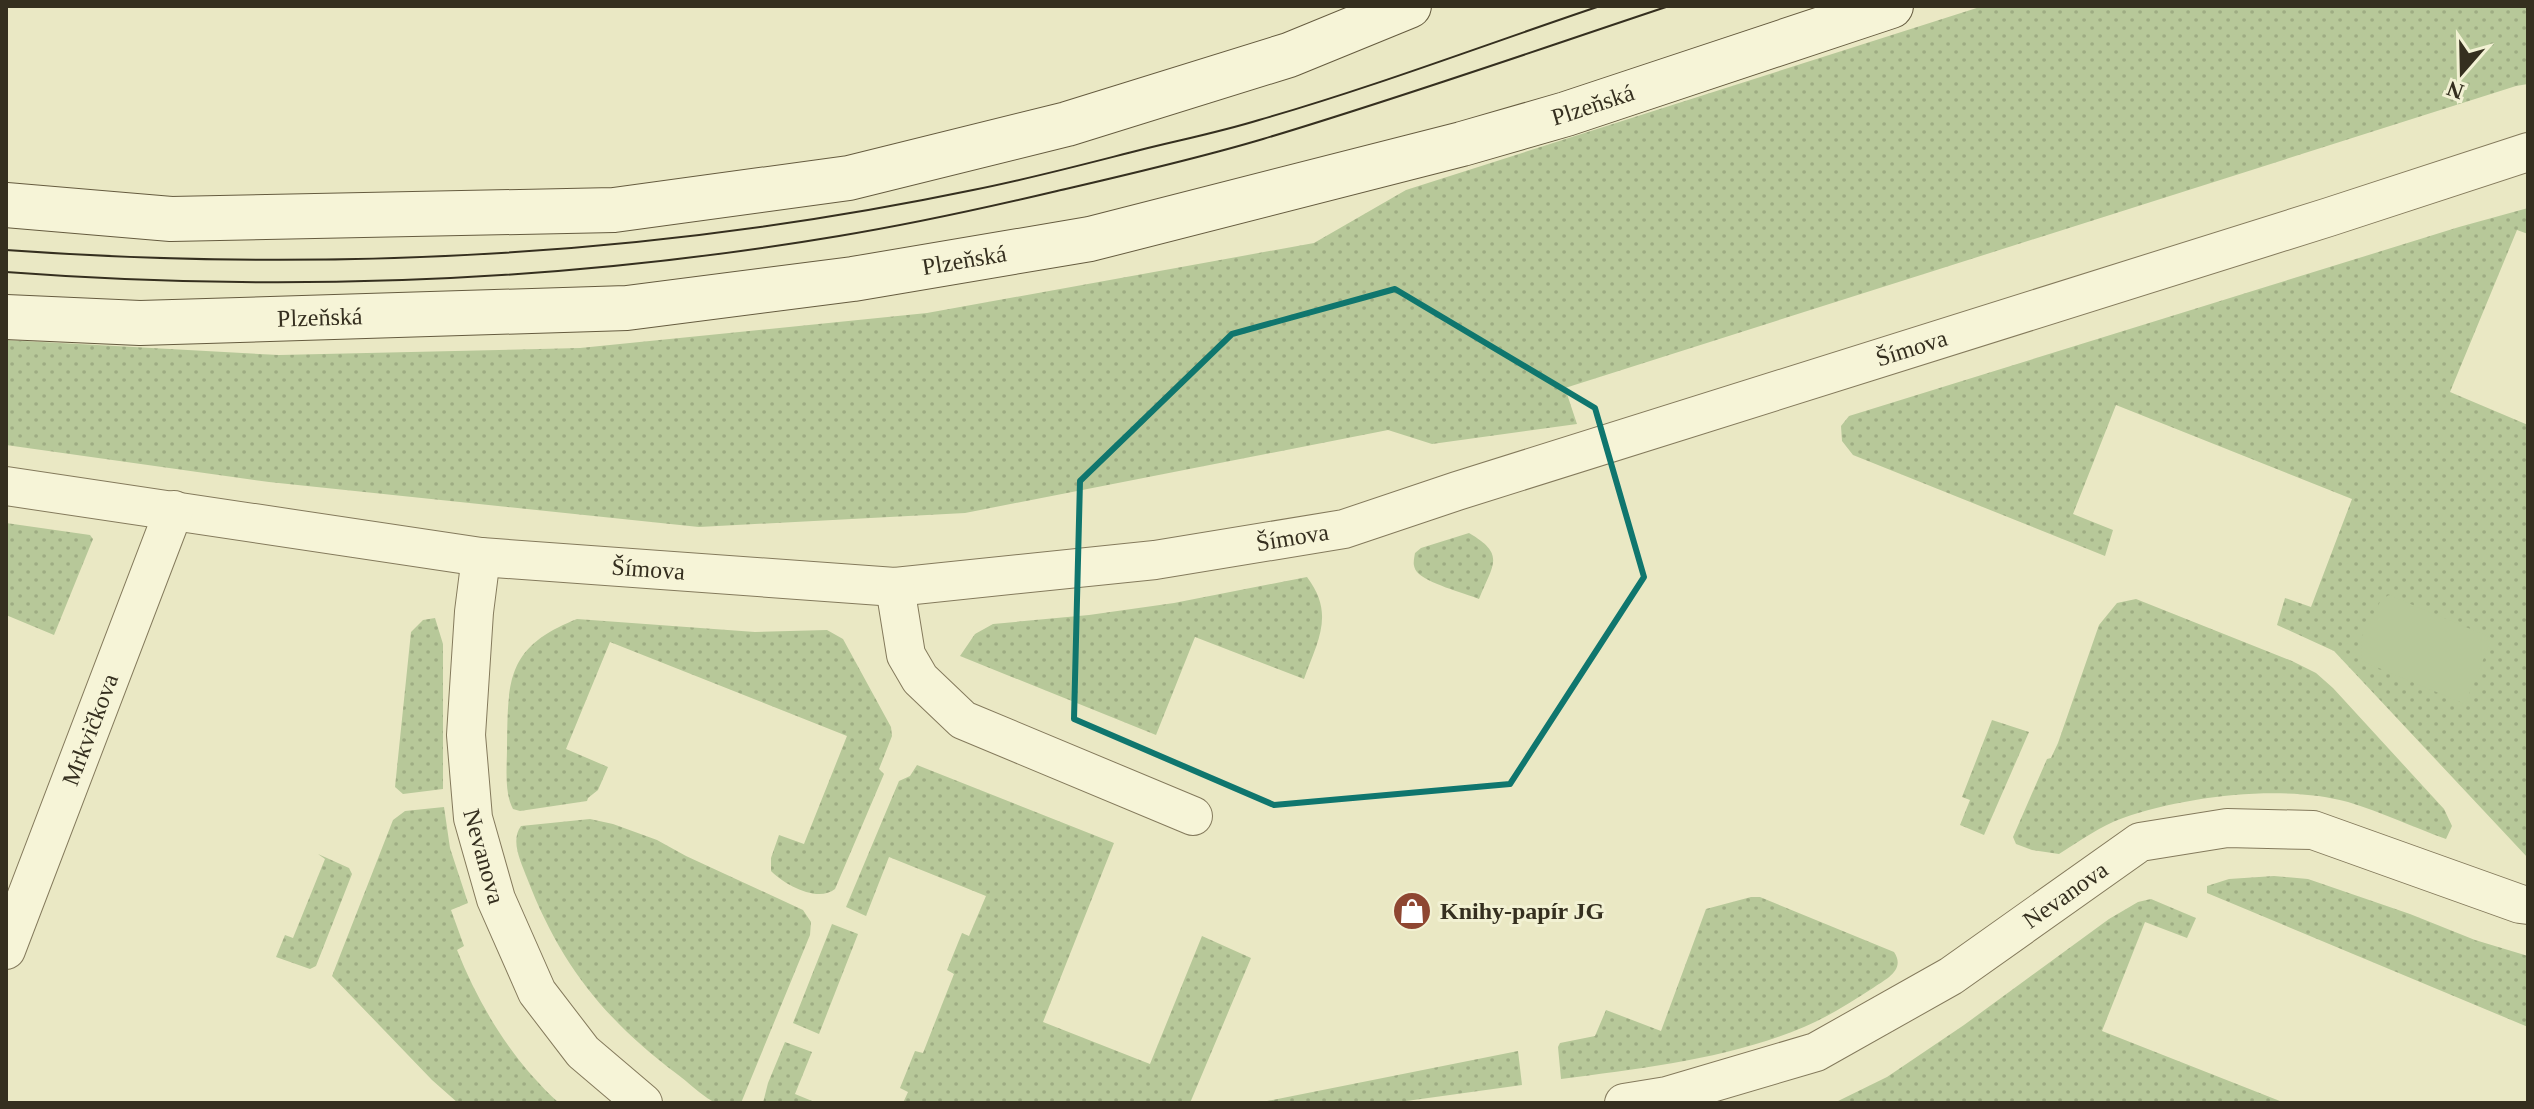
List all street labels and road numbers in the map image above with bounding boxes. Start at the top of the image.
street label: Plzeňská [1549,79,1638,130]
street label: Plzeňská [920,240,1009,280]
street label: Plzeňská [277,303,363,332]
street label: Šímova [1873,325,1951,372]
street label: Šímova [1254,519,1331,556]
street label: Šímova [611,554,686,585]
street label: Mrkvičkova [57,670,123,789]
street label: Nevanova [458,806,510,907]
street label: Nevanova [2018,856,2113,934]

